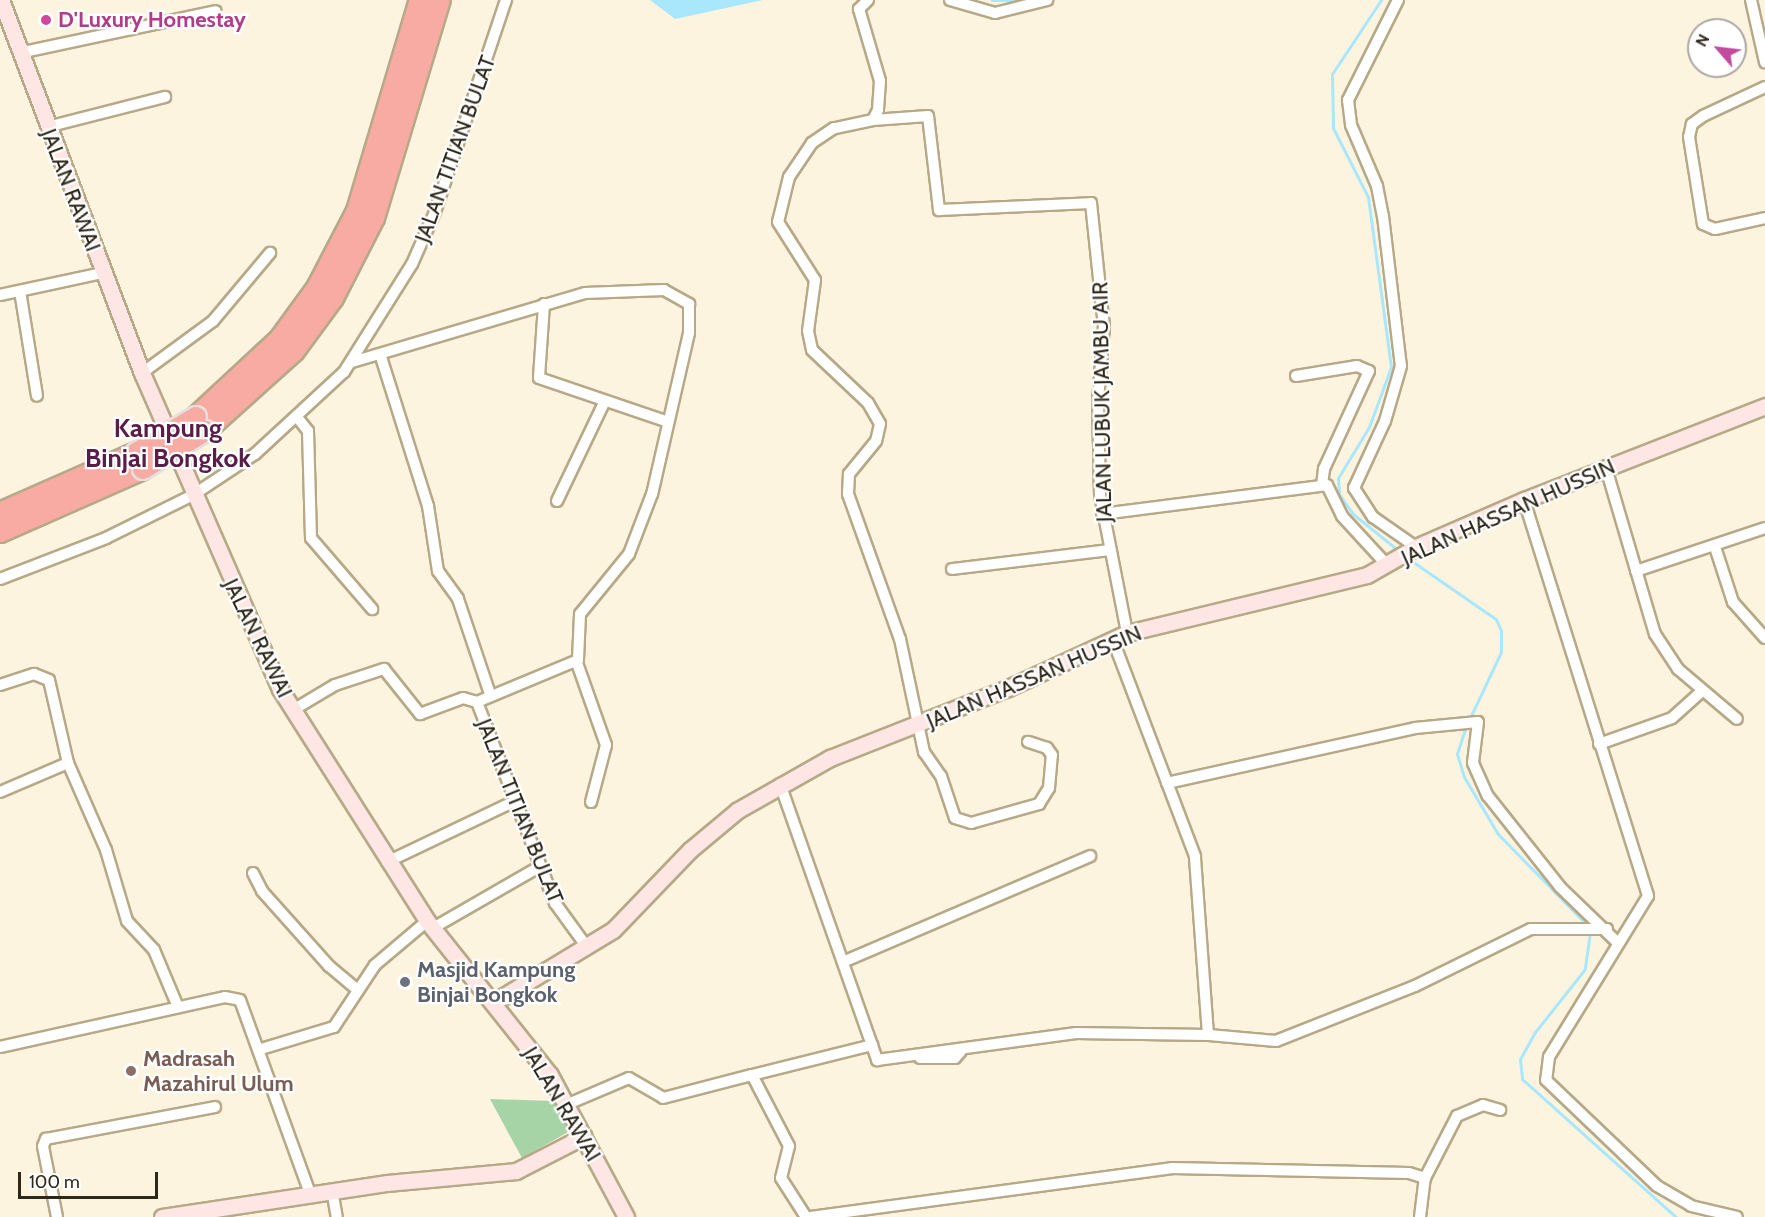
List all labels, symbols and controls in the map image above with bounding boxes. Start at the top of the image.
place label: D'Luxury Homestay [58,7,246,33]
marker: D'Luxury Homestay [39,13,53,27]
north arrow [1687,18,1747,78]
text: N [1691,31,1713,50]
street label: JALAN TITIAN BULAT [409,52,501,246]
street label: JALAN RAWAI [36,125,106,255]
street label: JALAN LUBUK JAMBU AIR [1087,282,1117,522]
district label: Kampung Binjai Bongkok [85,413,251,474]
street label: JALAN HASSAN HUSSIN [1397,453,1619,571]
street label: JALAN RAWAI [218,574,298,702]
street label: JALAN HASSAN HUSSIN [922,620,1146,734]
street label: JALAN TITIAN BULAT [471,715,569,907]
place label: Masjid Kampung Binjai Bongkok [417,956,575,1008]
marker: Masjid Kampung Binjai Bongkok [398,975,412,989]
street label: JALAN RAWAI [517,1042,607,1166]
place label: Madrasah Mazahirul Ulum [143,1045,294,1096]
marker: Madrasah Mazahirul Ulum [124,1064,138,1078]
scale bar [21,1160,160,1198]
text: 100 m [29,1171,80,1193]

